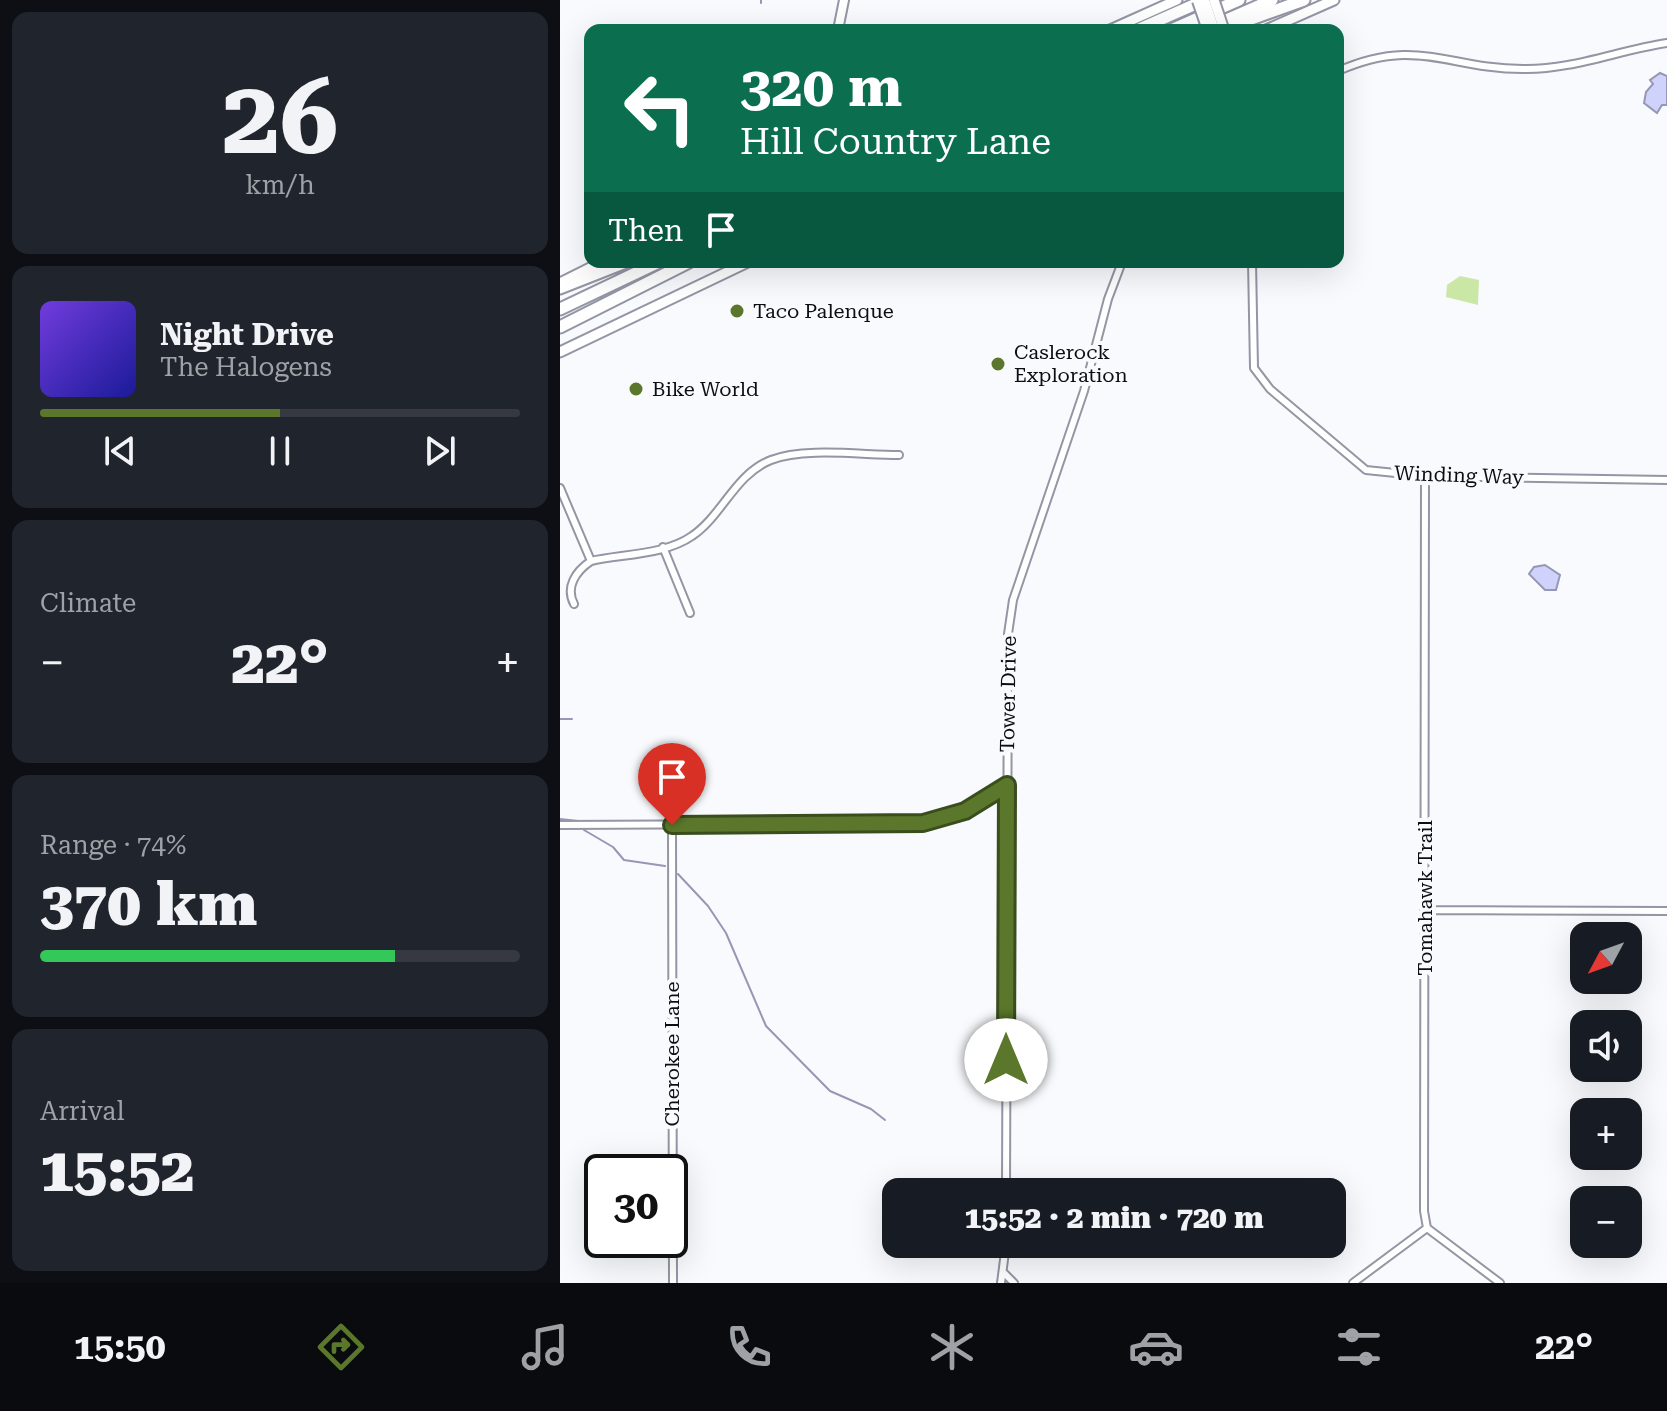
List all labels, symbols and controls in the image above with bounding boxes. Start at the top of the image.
text: 320 m [740,54,902,120]
icon: left [608,56,712,160]
text: 26 [222,57,338,178]
text: Hill Country Lane [740,121,1051,163]
text: km/h [245,170,315,200]
icon: arrive [699,208,743,252]
text: Then [608,213,683,248]
place label: Taco Palenque [753,299,894,323]
marker: Taco Palenque [728,302,746,320]
text: Night Drive [160,317,334,352]
place label: Caslerock Exploration [1014,340,1128,387]
text: The Halogens [160,352,332,382]
marker: Caslerock Exploration [989,355,1007,373]
place label: Bike World [652,377,759,401]
marker: Bike World [627,380,645,398]
icon: previous [98,429,142,473]
icon: pause [258,429,302,473]
icon: next [418,429,462,473]
street label: Winding Way [1394,461,1524,489]
text: Climate [40,588,136,618]
text: 22° [231,627,329,698]
street label: Tower Drive [995,635,1021,752]
text: − [40,637,65,689]
text: + [495,637,520,689]
pin [638,743,706,825]
icon: arrive [650,755,694,799]
street label: Tomahawk Trail [1413,820,1437,976]
text: Range · 74% [40,830,186,860]
text: 370 km [40,869,257,940]
north arrow [1570,922,1642,994]
map controls [1570,922,1642,1258]
street label: Cherokee Lane [660,981,684,1127]
button: sound [1570,1010,1642,1082]
position arrow [964,1018,1048,1102]
text: Arrival [40,1096,125,1126]
button: + [1570,1098,1642,1170]
text: 15:52 [40,1135,194,1206]
speed limit sign: 30 [584,1154,688,1258]
button: − [1570,1186,1642,1258]
text: 15:52 · 2 min · 720 m [964,1200,1264,1235]
icon: directions [313,1319,369,1375]
icon: music [517,1319,573,1375]
icon: phone [721,1319,777,1375]
icon: climate [924,1319,980,1375]
icon: car [1128,1319,1184,1375]
icon: filters [1331,1319,1387,1375]
text: 15:50 [74,1326,166,1368]
text: 22° [1535,1326,1593,1368]

